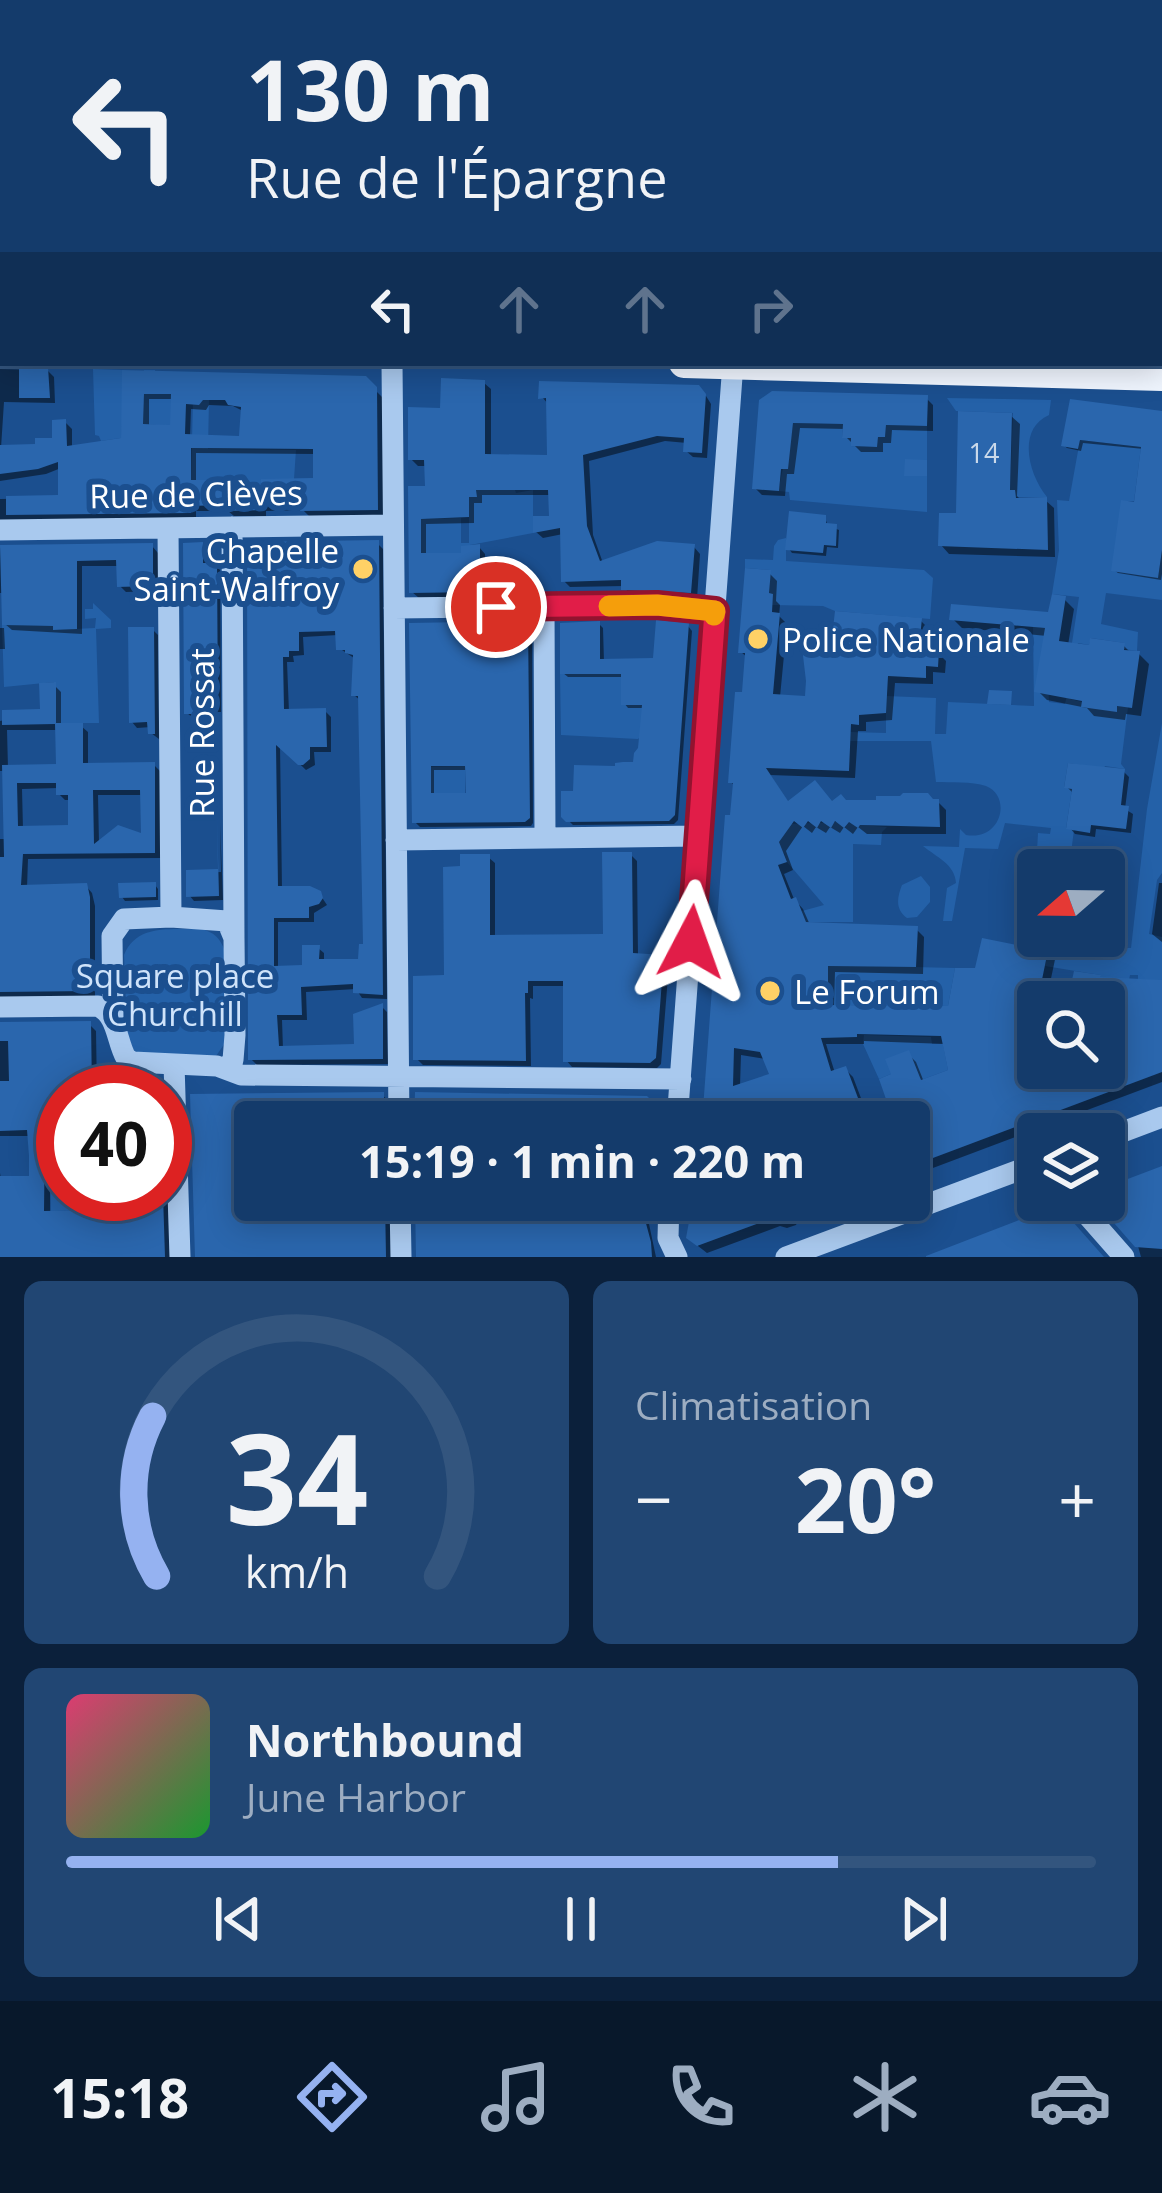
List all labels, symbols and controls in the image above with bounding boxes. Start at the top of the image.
text: 130 m [246,31,494,146]
icon: left [48,48,204,204]
text: Rue de l'Épargne [246,140,668,214]
icon: left [360,276,426,342]
icon: ahead [486,276,552,342]
icon: ahead [612,276,678,342]
icon: right [738,276,804,342]
house number: 14 [969,434,999,471]
street label: Rue de Clèves [89,470,303,518]
place label: Chapelle Saint-Walfroy [134,528,339,611]
marker: Chapelle Saint-Walfroy [350,556,376,582]
pin [445,556,547,658]
icon: arrive [463,574,529,640]
place label: Police Nationale [782,617,1030,662]
marker: Police Nationale [745,626,771,652]
street label: Rue Rossat [179,648,224,818]
north arrow [1017,849,1125,957]
map controls [1017,849,1125,1221]
position arrow [628,879,754,1005]
park label: Square place Churchill [76,953,274,1036]
place label: Le Forum [794,969,940,1014]
marker: Le Forum [757,978,783,1004]
button: search [1017,981,1125,1089]
speed limit sign: 40 [36,1065,192,1221]
button: layers [1017,1113,1125,1221]
text: 15:19 · 1 min · 220 m [359,1130,805,1191]
text: Climatisation [635,1378,872,1431]
text: 34 [225,1392,368,1562]
text: 20° [795,1437,936,1559]
text: − [635,1453,673,1543]
text: + [1058,1453,1096,1543]
text: km/h [244,1541,349,1600]
text: Northbound [246,1709,524,1770]
text: June Harbor [246,1770,466,1823]
icon: previous [205,1886,271,1952]
icon: pause [548,1886,614,1952]
icon: next [891,1886,957,1952]
icon: directions [290,2055,374,2139]
icon: music [474,2055,558,2139]
icon: phone [659,2055,743,2139]
icon: climate [843,2055,927,2139]
icon: car [1028,2055,1112,2139]
text: 15:18 [50,2060,189,2134]

